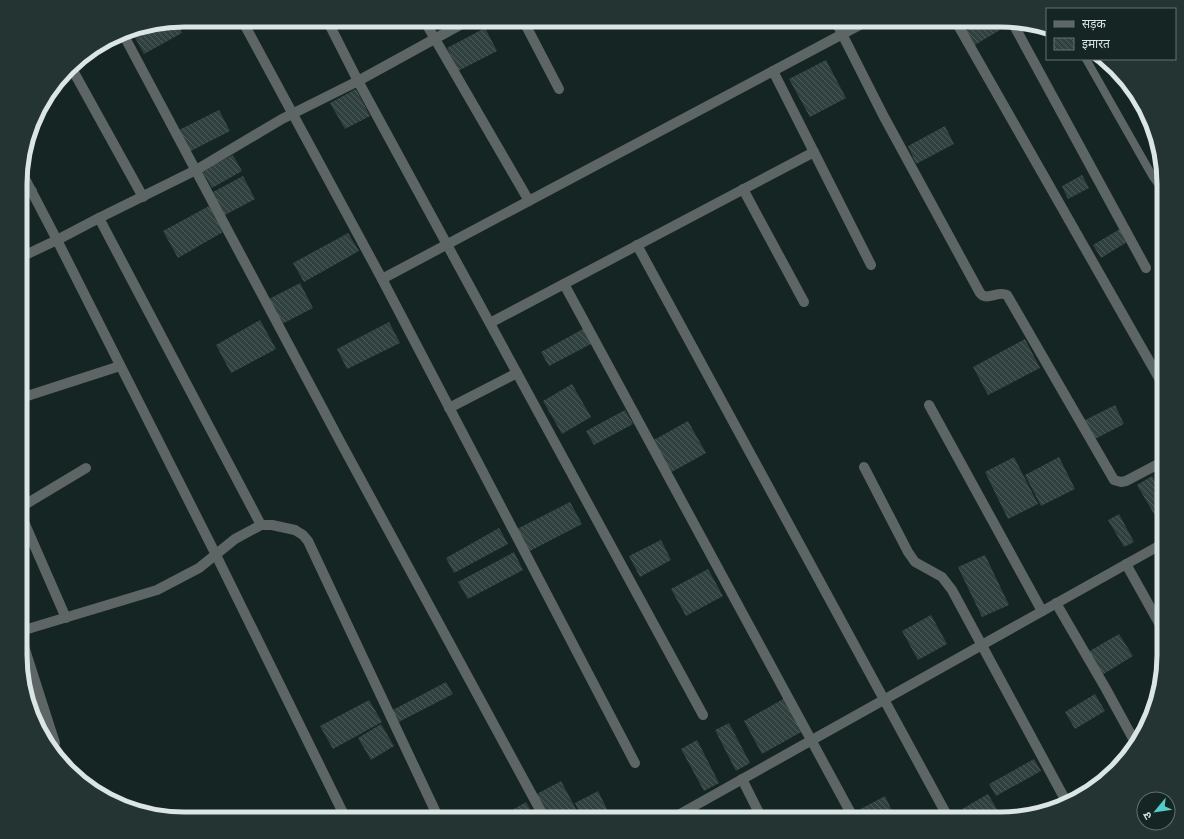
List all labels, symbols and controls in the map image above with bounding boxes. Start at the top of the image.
legend [1046,8,1176,60]
text: सड़क [1082,16,1107,31]
text: इमारत [1082,36,1111,51]
north arrow [1136,791,1176,831]
text: उ [1139,809,1155,822]

